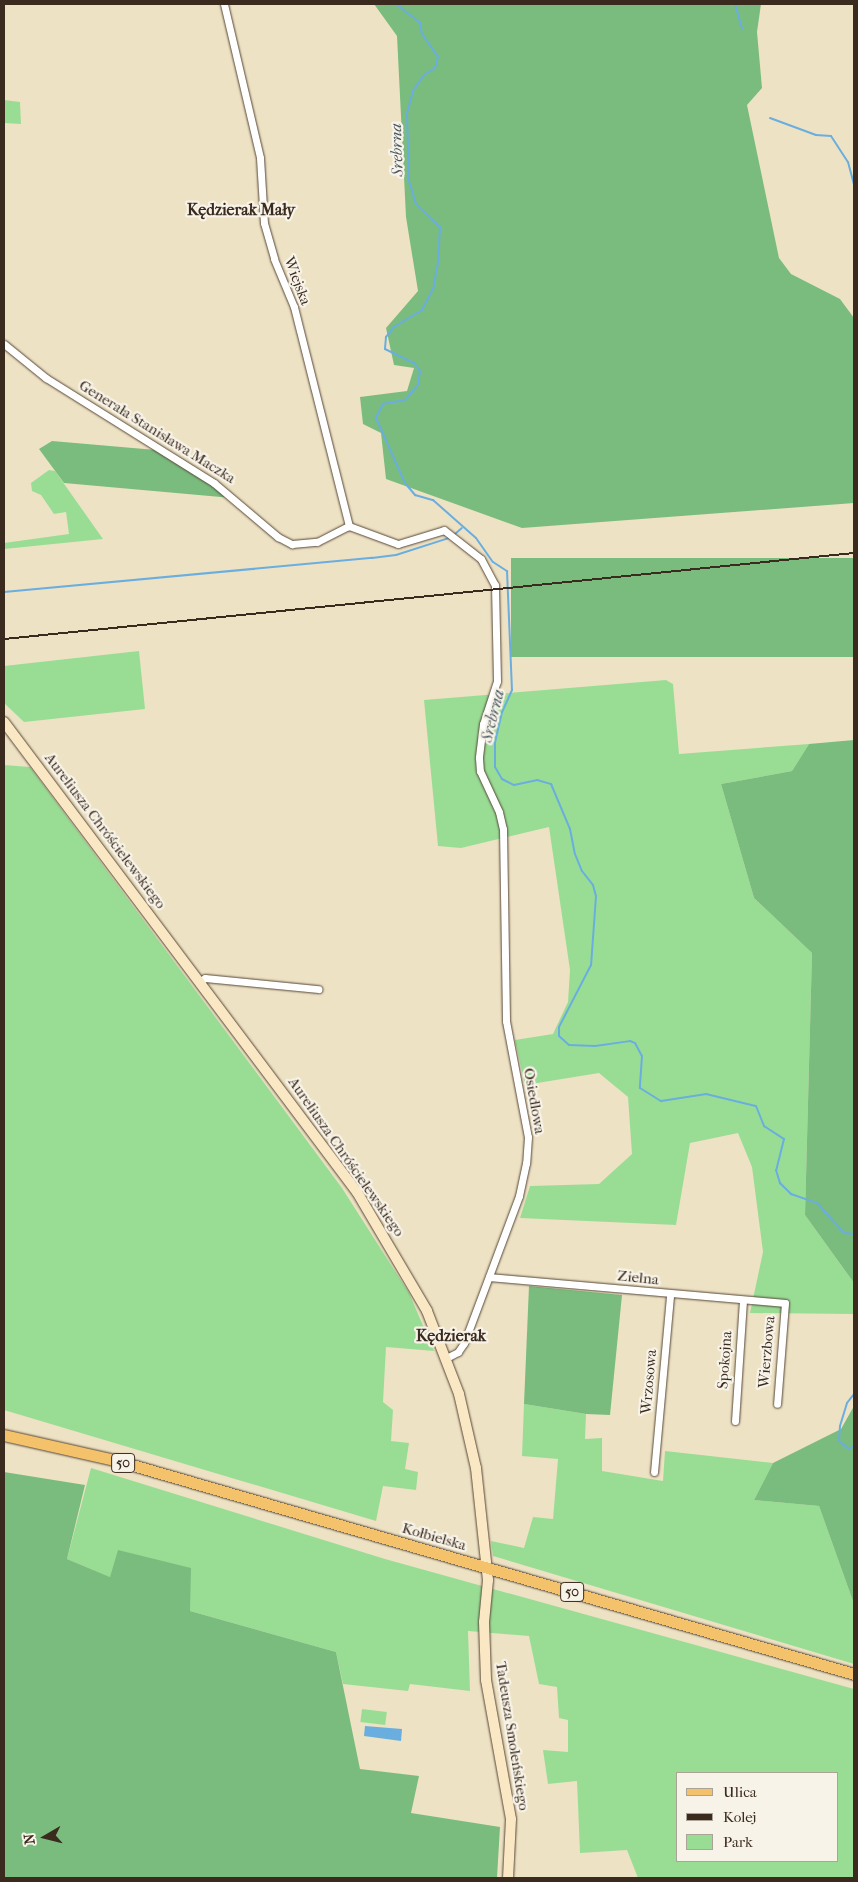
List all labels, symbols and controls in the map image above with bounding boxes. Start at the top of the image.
water label: Srebrna [386,123,408,177]
district label: Kędzierak Mały [187,200,295,220]
street label: Wiejska [280,254,314,308]
street label: Generała Stanisława Maczka [76,376,238,488]
water label: Srebrna [477,688,509,744]
street label: Aureliusza Chróścielewskiego [41,750,169,912]
street label: Osiedlowa [519,1067,549,1135]
street label: Aureliusza Chróścielewskiego [284,1074,408,1240]
street label: Zielna [616,1267,660,1289]
street label: Wierzbowa [755,1315,779,1389]
district label: Kędzierak [416,1326,486,1346]
street label: Spokojna [714,1330,736,1390]
street label: Wrzosowa [637,1349,661,1415]
road number: 50 [110,1452,136,1475]
street label: Kołbielska [400,1519,468,1555]
road number: 50 [560,1580,584,1604]
street label: Tadeusza Smoleńskiego [491,1660,533,1812]
legend [676,1772,838,1862]
text: Ulica [723,1783,757,1801]
text: Kolej [723,1808,756,1826]
north arrow [20,1812,70,1862]
text: N [20,1833,39,1846]
text: Park [723,1833,753,1851]

